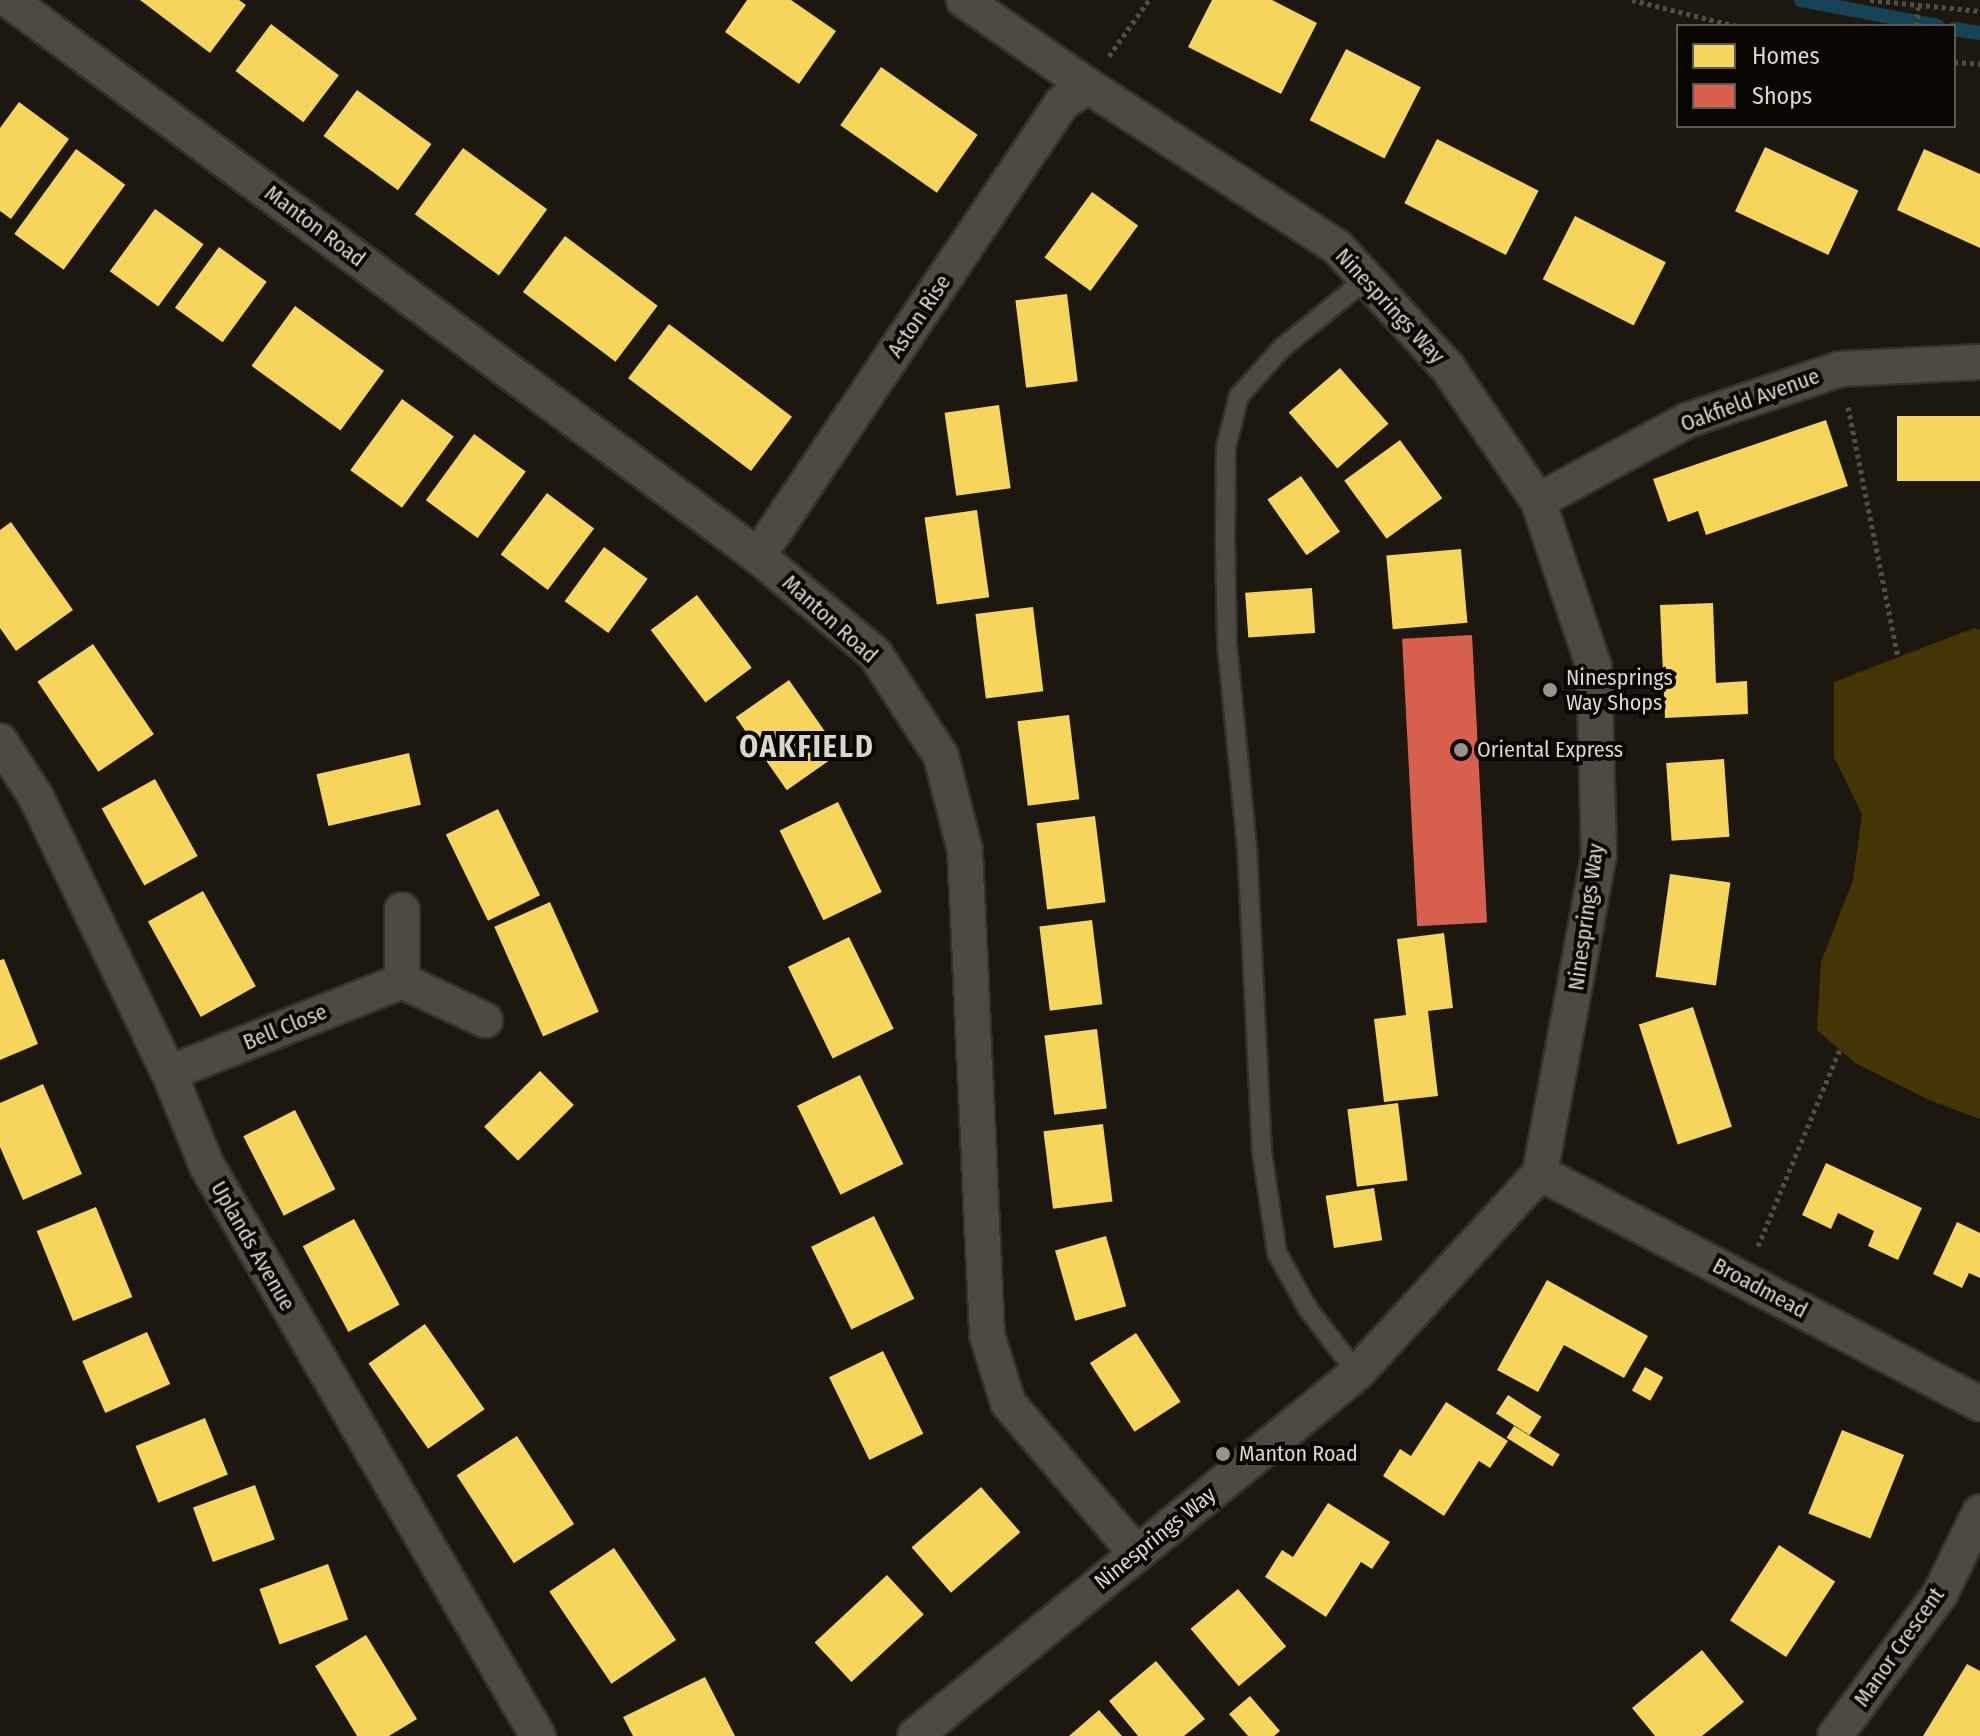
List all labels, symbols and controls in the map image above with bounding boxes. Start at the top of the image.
legend [1676,24,1956,128]
text: Homes [1752,42,1820,70]
text: Shops [1752,82,1812,110]
street label: Manton Road [260,180,370,272]
street label: Ninesprings Way [1330,243,1450,369]
street label: Aston Rise [882,270,956,362]
street label: Oakfield Avenue [1677,363,1823,437]
street label: Manton Road [777,569,883,669]
place label: Ninesprings Way Shops [1566,664,1673,716]
marker: Ninesprings Way Shops [1541,681,1559,699]
district label: OAKFIELD [739,729,875,765]
place label: Oriental Express [1477,737,1623,763]
marker: Oriental Express [1452,741,1470,759]
street label: Ninesprings Way [1563,842,1609,992]
street label: Bell Close [239,998,331,1056]
street label: Uplands Avenue [205,1177,301,1315]
street label: Broadmead [1708,1252,1812,1324]
place label: Manton Road [1239,1441,1358,1467]
marker: Manton Road [1214,1445,1232,1463]
street label: Ninesprings Way [1089,1481,1221,1595]
street label: Manor Crescent [1848,1582,1950,1712]

